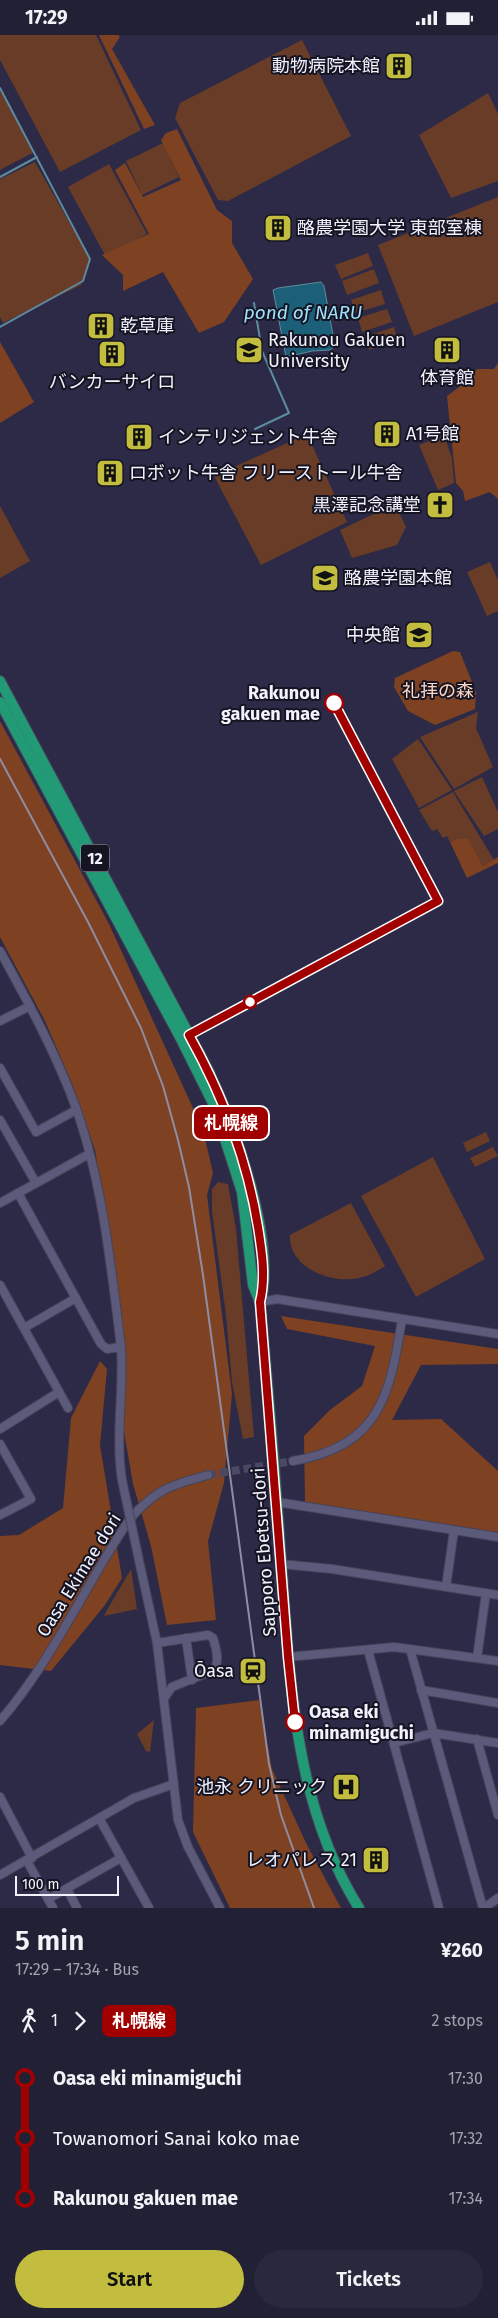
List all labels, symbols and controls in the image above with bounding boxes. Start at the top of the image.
text: 17:29 [25,6,68,29]
building icon: 動物病院本館 [384,51,414,81]
place label: 動物病院本館 [272,55,380,77]
building icon: 酪農学園大学 東部室棟 [263,213,293,243]
place label: 酪農学園大学 東部室棟 [297,217,482,239]
water label: pond of NARU [244,301,362,324]
building icon: 乾草庫 [86,311,116,341]
place label: 乾草庫 [120,315,174,337]
place label: Rakunou Gakuen University [268,329,405,372]
school or university icon: Rakunou Gakuen University [234,335,264,365]
building icon: 体育館 [432,335,462,365]
building icon: バンカーサイロ [97,339,127,369]
place label: 体育館 [420,367,474,389]
place label: バンカーサイロ [49,371,175,393]
building icon: A1号館 [372,419,402,449]
building icon: インテリジェント牛舎 [124,422,154,452]
place label: A1号館 [406,423,459,445]
place label: インテリジェント牛舎 [158,426,338,448]
building icon: ロボット牛舎 フリーストール牛舎 [95,458,125,488]
place label: ロボット牛舎 フリーストール牛舎 [129,462,403,484]
church icon: 黒澤記念講堂 [425,490,455,520]
place label: 黒澤記念講堂 [313,494,421,516]
school or university icon: 酪農学園本館 [310,563,340,593]
place label: 酪農学園本館 [344,567,452,589]
school or university icon: 中央館 [404,620,434,650]
place label: 中央館 [346,624,400,646]
park label: 礼拝の森 [402,680,474,702]
place label: Rakunou gakuen mae [221,682,320,725]
marker: Rakunou gakuen mae [324,693,344,713]
road number: 12 [81,845,109,871]
unlabelled marker [243,995,257,1009]
line badge: 札幌線 [202,1107,260,1139]
text: 札幌線 [204,1112,258,1134]
street label: Sapporo Ebetsu-dori [247,1467,281,1637]
street label: Oasa Ekimae dori [32,1509,126,1641]
station icon: Ōasa [238,1656,268,1686]
place label: Ōasa [194,1660,234,1682]
place label: Oasa eki minamiguchi [309,1701,414,1744]
marker: Oasa eki minamiguchi [285,1712,305,1732]
hospital icon: 池永 クリニック [331,1772,361,1802]
place label: 池永 クリニック [196,1776,327,1798]
building icon: レオパレス 21 [361,1845,391,1875]
place label: レオパレス 21 [246,1849,357,1871]
scale bar [15,1873,119,1896]
text: 100 m [22,1876,59,1893]
text: 5 min [15,1924,84,1957]
text: ¥260 [441,1939,483,1962]
text: 17:29 – 17:34 · Bus [15,1960,139,1979]
icon: walk [15,2007,43,2035]
icon: forward [66,2007,94,2035]
text: 札幌線 [112,2010,166,2032]
text: 1 [51,2011,58,2030]
text: 2 stops [432,2011,483,2030]
text: Oasa eki minamiguchi [53,2067,242,2090]
text: 17:30 [448,2069,483,2088]
text: Towanomori Sanai koko mae [53,2127,300,2150]
text: 17:32 [449,2129,483,2148]
text: Rakunou gakuen mae [53,2187,238,2210]
text: 17:34 [449,2189,483,2208]
button: Start [15,2250,244,2308]
button: Tickets [254,2250,483,2308]

